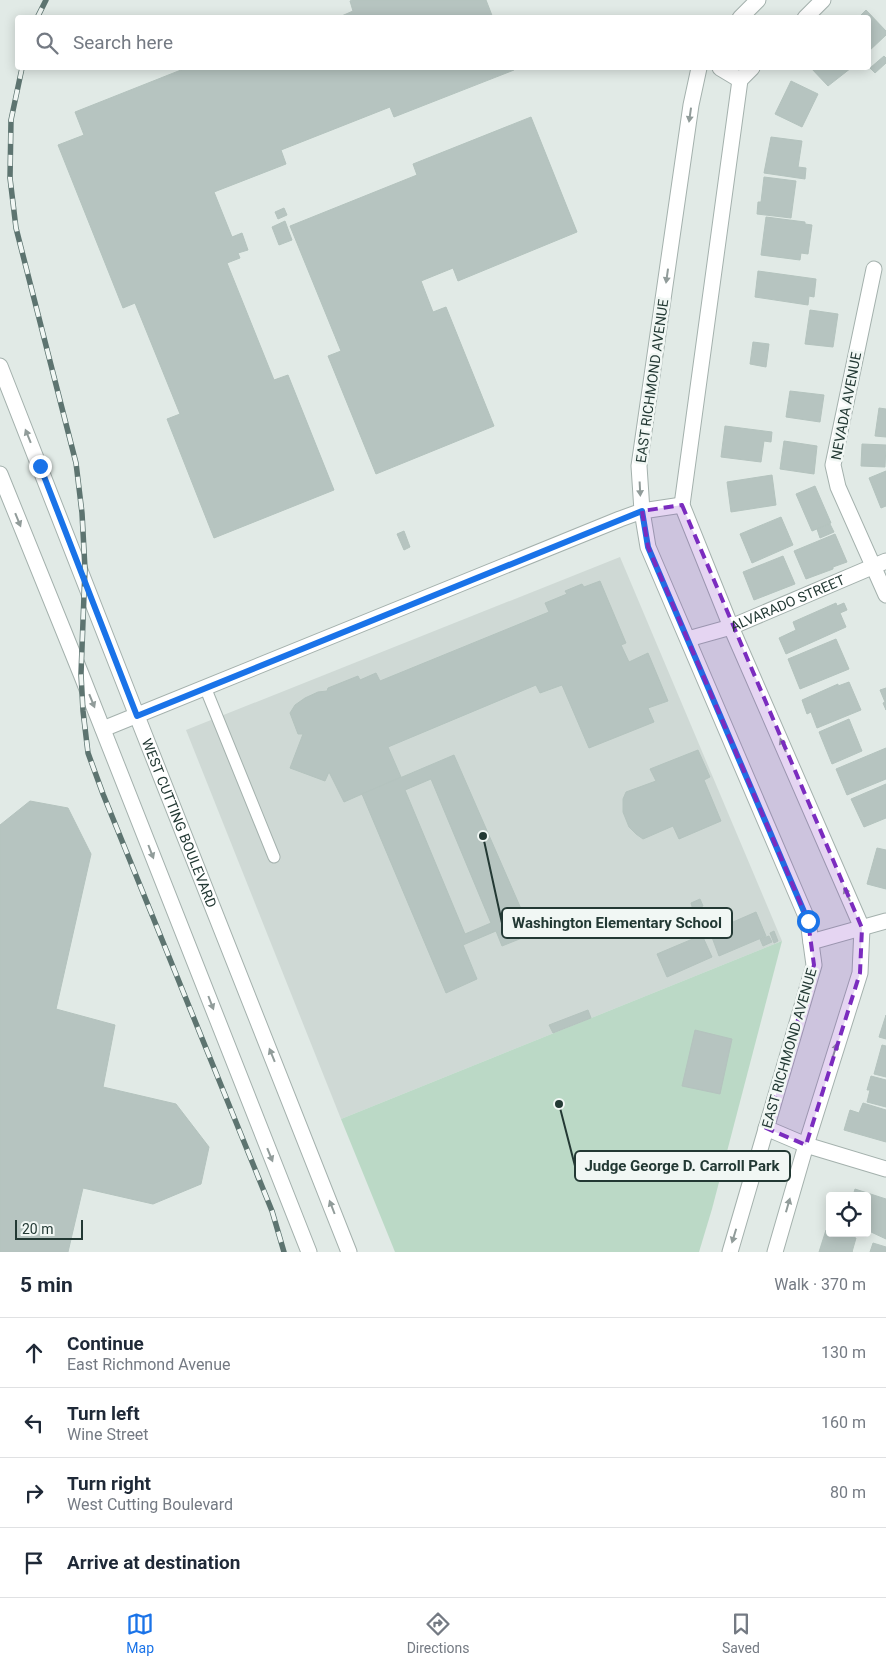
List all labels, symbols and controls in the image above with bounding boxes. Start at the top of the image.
search box [15,15,871,70]
icon: search [33,29,61,57]
text: Search here [73,31,173,54]
one-way arrow [686,108,694,124]
one-way arrow [662,268,670,284]
street label: EAST RICHMOND AVENUE [633,298,671,464]
street label: NEVADA AVENUE [828,351,864,461]
one-way arrow [24,428,32,443]
route end [29,455,52,478]
one-way arrow [637,481,645,497]
one-way arrow [14,513,22,528]
street label: ALVARADO STREET [728,571,848,634]
one-way arrow [88,694,96,708]
street label: WEST CUTTING BOULEVARD [139,736,220,910]
one-way arrow [778,738,786,752]
one-way arrow [147,845,155,860]
one-way arrow [843,887,851,901]
callout: Washington Elementary School [502,908,732,938]
route start [797,910,820,933]
text: Washington Elementary School [512,914,722,932]
street label: EAST RICHMOND AVENUE [759,966,819,1130]
one-way arrow [207,996,215,1011]
one-way arrow [832,1042,840,1057]
one-way arrow [268,1047,276,1062]
one-way arrow [266,1148,274,1163]
callout: Judge George D. Carroll Park [575,1151,790,1181]
text: Judge George D. Carroll Park [584,1157,780,1175]
map controls [826,1192,871,1237]
button: locate [826,1192,871,1237]
one-way arrow [785,1198,793,1213]
one-way arrow [328,1199,335,1214]
scale bar [15,1217,82,1240]
text: 20 m [22,1221,54,1237]
one-way arrow [730,1229,738,1244]
text: 5 min [20,1273,73,1297]
text: Walk · 370 m [774,1275,866,1294]
text: Continue [67,1332,144,1355]
icon: ahead [20,1339,48,1367]
text: 130 m [821,1343,866,1362]
text: East Richmond Avenue [67,1355,231,1374]
text: Turn left [67,1402,140,1425]
icon: left [20,1409,48,1437]
text: 160 m [821,1413,866,1432]
text: Wine Street [67,1425,149,1444]
text: Turn right [67,1472,151,1495]
icon: right [20,1479,48,1507]
text: 80 m [830,1483,866,1502]
text: West Cutting Boulevard [67,1495,233,1514]
icon: arrive [20,1549,48,1577]
text: Arrive at destination [67,1551,240,1574]
tab: Map [126,1610,154,1656]
tab: Directions [407,1610,470,1656]
tab: Saved [722,1610,760,1656]

